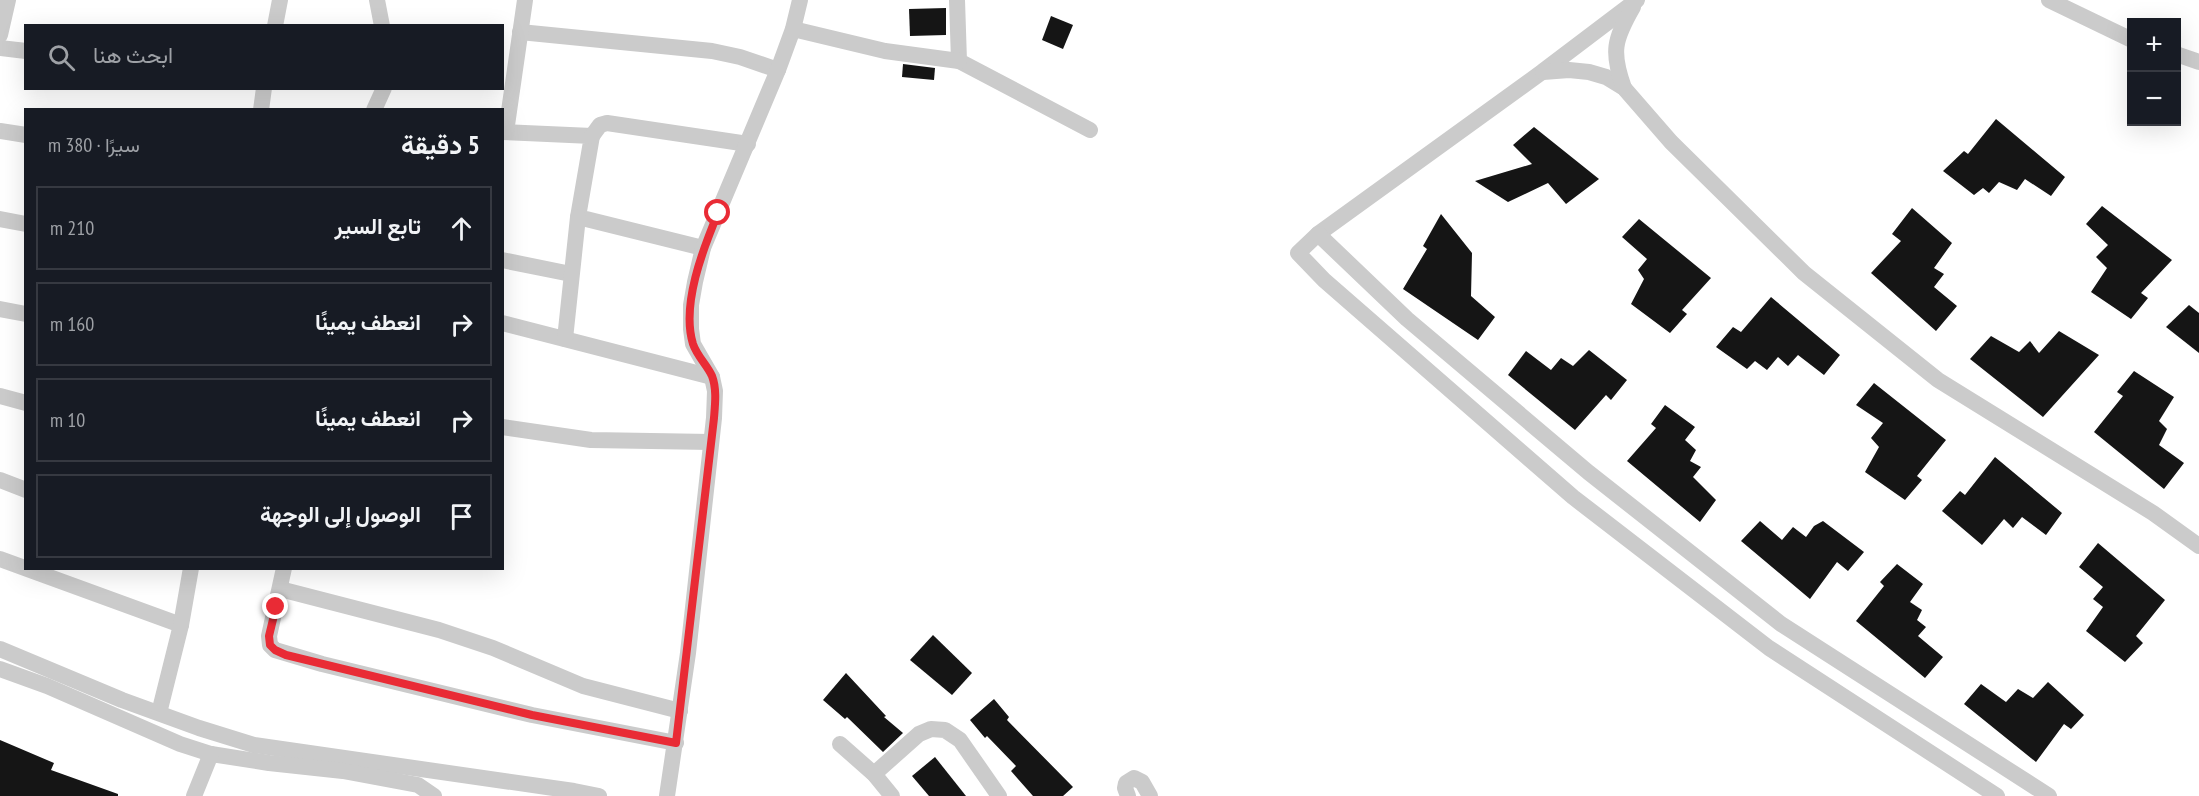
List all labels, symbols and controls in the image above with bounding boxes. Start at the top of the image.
map controls [2127,18,2181,126]
button: + [2127,18,2181,72]
search box [24,24,504,90]
icon: search [45,41,78,74]
text: ابحث هنا [93,41,173,69]
button: − [2127,72,2181,126]
text: 5 دقيقة [401,128,480,161]
text: سيرًا · 380 m [48,132,140,158]
route start [704,199,730,225]
text: تابع السير [334,212,421,240]
icon: ahead [445,212,478,245]
text: 210 m [50,215,94,241]
text: انعطف يمينًا [315,308,421,336]
icon: right [445,308,478,341]
text: 160 m [50,311,94,337]
text: انعطف يمينًا [315,404,421,432]
icon: right [445,404,478,437]
text: 10 m [50,407,85,433]
text: الوصول إلى الوجهة [260,500,421,528]
icon: arrive [445,500,478,533]
route end [262,593,288,619]

